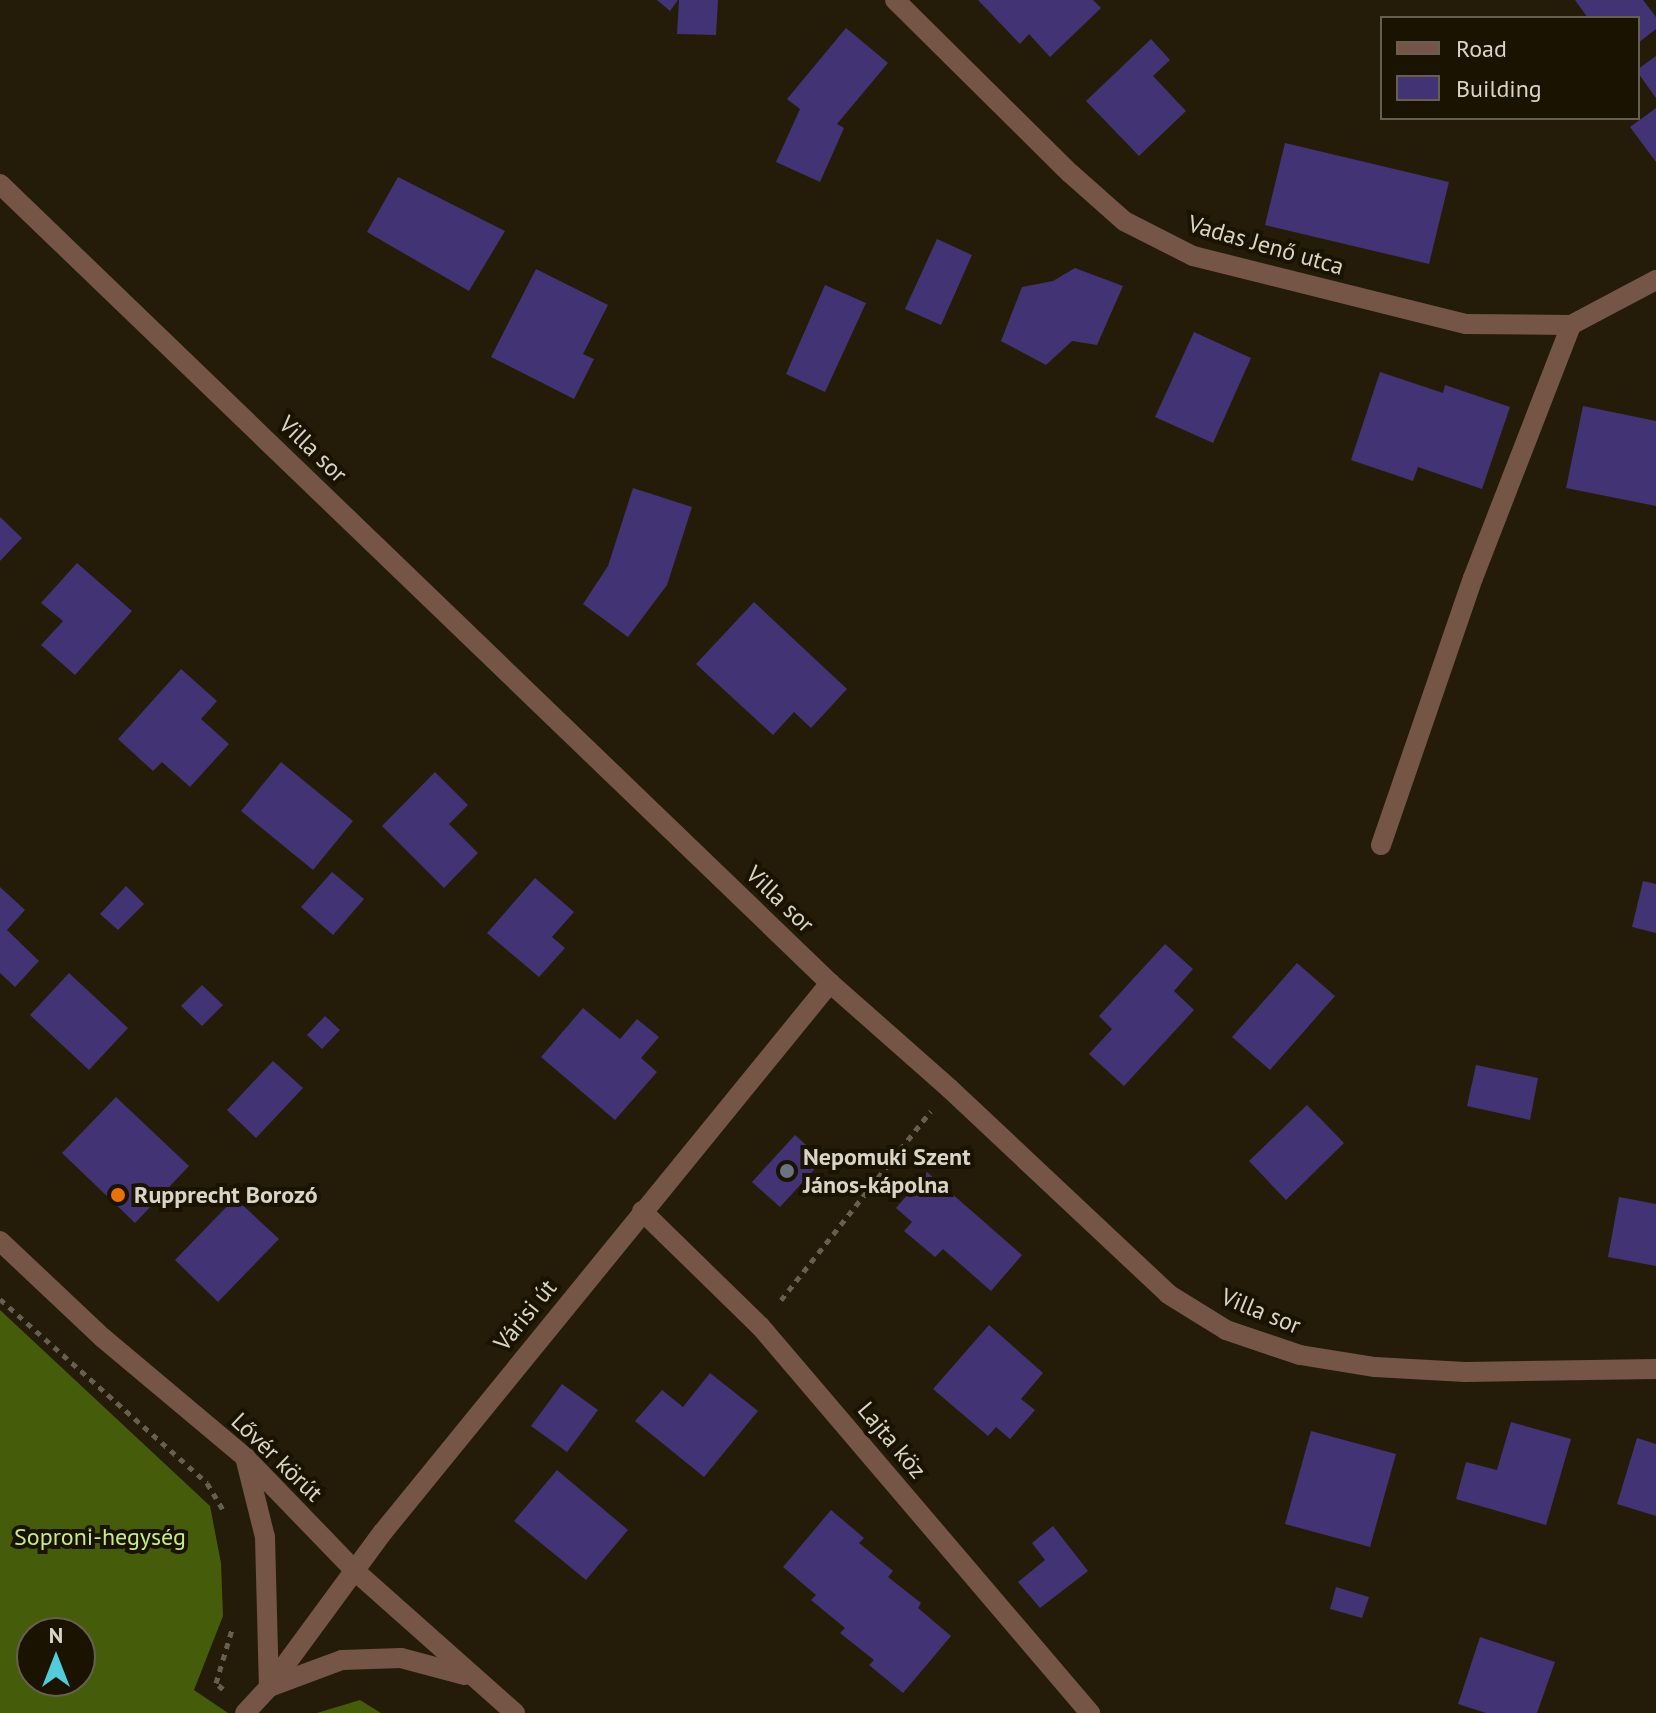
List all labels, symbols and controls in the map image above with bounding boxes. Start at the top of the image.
legend [1380,16,1640,120]
text: Road [1456,33,1507,64]
text: Building [1456,73,1542,104]
street label: Vadas Jenő utca [1185,209,1347,281]
street label: Villa sor [273,410,353,488]
street label: Villa sor [740,860,820,938]
place label: Nepomuki Szent János-kápolna [803,1143,971,1199]
marker: Nepomuki Szent János-kápolna [778,1162,796,1180]
place label: Rupprecht Borozó [134,1181,318,1209]
marker: Rupprecht Borozó [109,1186,127,1204]
street label: Várisi út [488,1274,562,1356]
street label: Villa sor [1217,1282,1305,1340]
street label: Lajta köz [852,1396,932,1484]
street label: Lővér körút [226,1407,328,1507]
park label: Soproni-hegység [14,1523,186,1551]
north arrow [16,1617,96,1697]
text: N [49,1621,63,1649]

